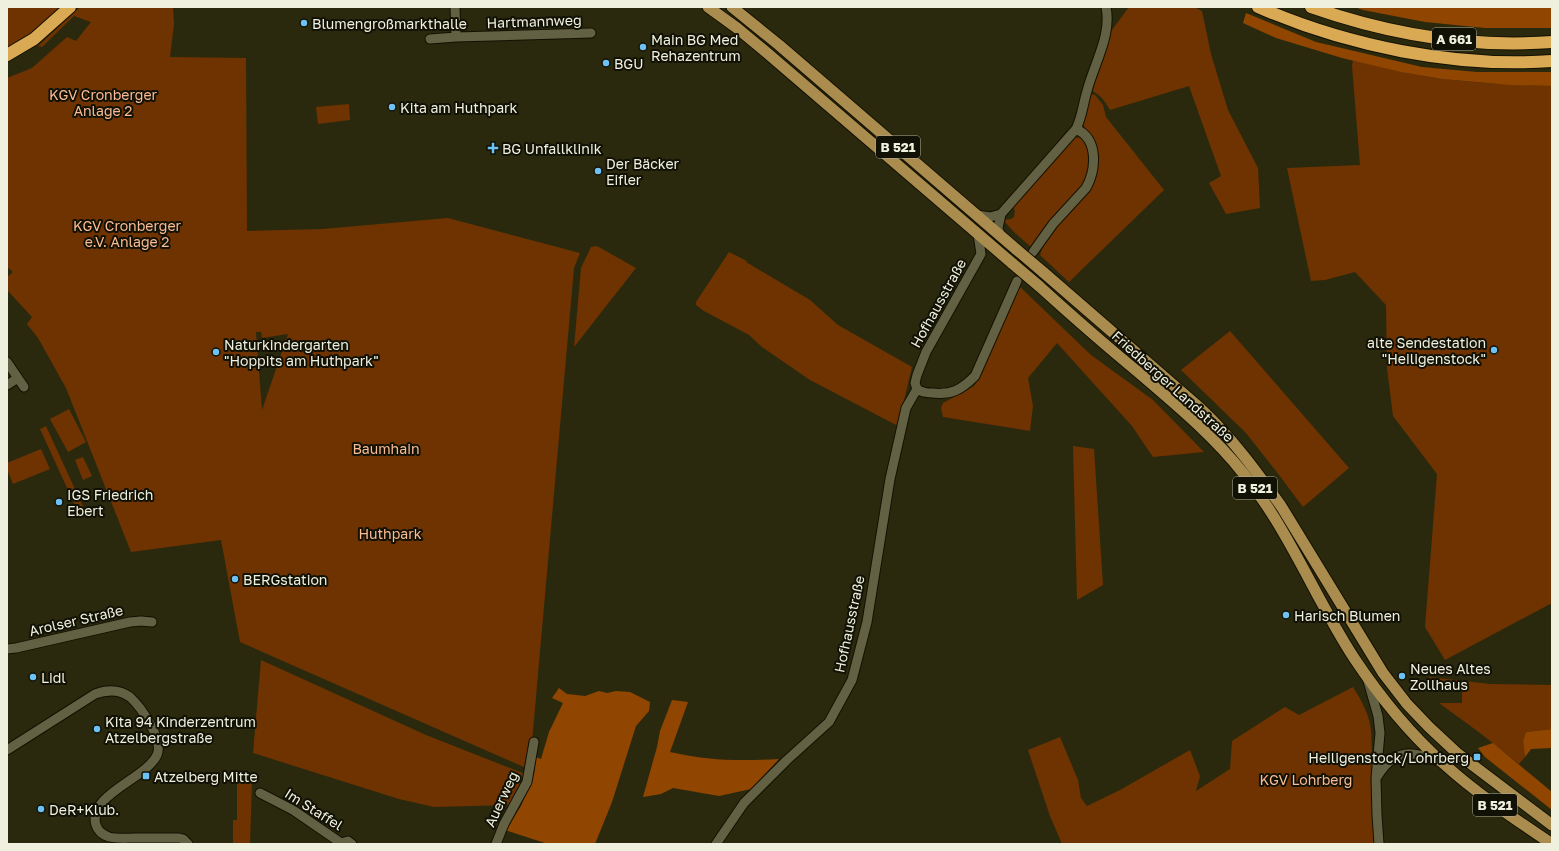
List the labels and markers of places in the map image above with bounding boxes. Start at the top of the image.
place label: Blumengroßmarkthalle [312,15,467,32]
marker: Blumengroßmarkthalle [299,18,309,28]
place label: Main BG Med Rehazentrum [651,31,741,64]
marker: Main BG Med Rehazentrum [638,42,648,52]
place label: BGU [614,55,643,72]
marker: BGU [601,58,611,68]
place label: Kita am Huthpark [400,99,518,116]
marker: Kita am Huthpark [387,102,397,112]
place label: BG Unfallklinik [502,140,602,157]
marker: BG Unfallklinik [487,142,499,154]
place label: Der Bäcker Eifler [606,155,680,188]
marker: Der Bäcker Eifler [593,166,603,176]
place label: alte Sendestation "Heiligenstock" [1367,334,1486,367]
place label: Naturkindergarten "Hoppits am Huthpark" [224,336,379,369]
marker: alte Sendestation "Heiligenstock" [1489,345,1499,355]
marker: Naturkindergarten "Hoppits am Huthpark" [211,347,221,357]
place label: IGS Friedrich Ebert [67,486,153,519]
marker: IGS Friedrich Ebert [54,497,64,507]
place label: BERGstation [243,571,327,588]
marker: BERGstation [230,574,240,584]
place label: Harisch Blumen [1294,607,1400,624]
marker: Harisch Blumen [1281,610,1291,620]
place label: Neues Altes Zollhaus [1410,660,1491,693]
place label: Lidl [41,669,66,686]
marker: Neues Altes Zollhaus [1397,671,1407,681]
marker: Lidl [28,672,38,682]
place label: Kita 94 Kinderzentrum Atzelbergstraße [105,713,256,746]
marker: Kita 94 Kinderzentrum Atzelbergstraße [92,724,102,734]
place label: Heiligenstock/Lohrberg [1308,749,1469,766]
marker: Heiligenstock/Lohrberg [1472,752,1482,762]
place label: Atzelberg Mitte [154,768,258,785]
marker: Atzelberg Mitte [141,771,151,781]
place label: DeR+Klub. [49,801,119,818]
marker: DeR+Klub. [36,804,46,814]

